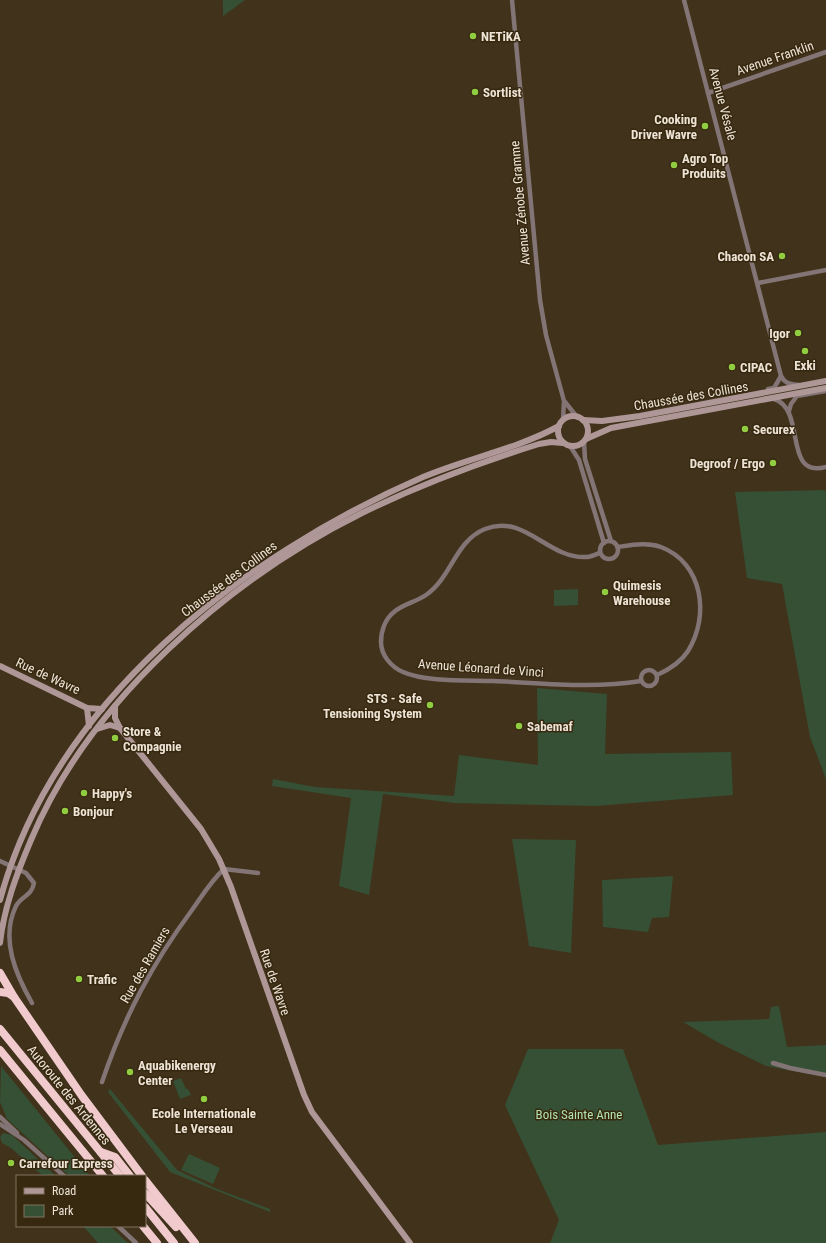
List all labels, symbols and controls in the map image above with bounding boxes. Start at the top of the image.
place label: NETiKA [481,29,521,44]
marker: NETiKA [468,31,478,41]
street label: Avenue Franklin [734,38,816,78]
street label: Avenue Vésale [706,66,740,142]
place label: Sortlist [483,85,522,100]
marker: Sortlist [470,87,480,97]
place label: Cooking Driver Wavre [631,112,697,142]
marker: Cooking Driver Wavre [700,121,710,131]
street label: Avenue Zénobe Gramme [507,140,533,266]
place label: Agro Top Produits [682,151,728,181]
marker: Agro Top Produits [669,160,679,170]
place label: Chacon SA [717,249,774,264]
marker: Chacon SA [777,251,787,261]
place label: Igor [769,326,791,341]
marker: Igor [793,328,803,338]
marker: Exki [800,346,810,356]
place label: Exki [794,358,816,373]
place label: CIPAC [740,360,773,375]
marker: CIPAC [727,362,737,372]
street label: Chaussée des Collines [633,379,749,413]
place label: Securex [753,422,795,437]
marker: Securex [740,424,750,434]
place label: Degroof / Ergo [690,456,766,471]
marker: Degroof / Ergo [768,458,778,468]
street label: Chaussée des Collines [178,538,280,620]
place label: Quimesis Warehouse [613,578,670,608]
marker: Quimesis Warehouse [600,587,610,597]
street label: Rue de Wavre [14,655,82,697]
street label: Avenue Léonard de Vinci [418,656,544,680]
place label: STS - Safe Tensioning System [323,691,422,721]
marker: STS - Safe Tensioning System [425,700,435,710]
place label: Sabemaf [527,719,574,734]
marker: Sabemaf [514,721,524,731]
place label: Store & Compagnie [123,724,182,754]
marker: Store & Compagnie [110,733,120,743]
place label: Happy's [92,786,132,801]
marker: Happy's [79,788,89,798]
place label: Bonjour [73,804,114,819]
marker: Bonjour [60,806,70,816]
street label: Rue des Ramiers [117,924,173,1006]
street label: Rue de Wavre [257,947,293,1017]
place label: Trafic [87,972,117,987]
marker: Trafic [74,974,84,984]
street label: Autoroute des Ardennes [24,1042,114,1148]
place label: Aquabikenergy Center [138,1058,216,1088]
marker: Aquabikenergy Center [125,1067,135,1077]
marker: Ecole Internationale Le Verseau [199,1094,209,1104]
place label: Ecole Internationale Le Verseau [152,1106,256,1136]
park label: Bois Sainte Anne [536,1107,622,1122]
place label: Carrefour Express [19,1156,113,1171]
marker: Carrefour Express [6,1158,16,1168]
legend [16,1175,146,1227]
text: Road [52,1184,76,1198]
text: Park [52,1204,74,1218]

